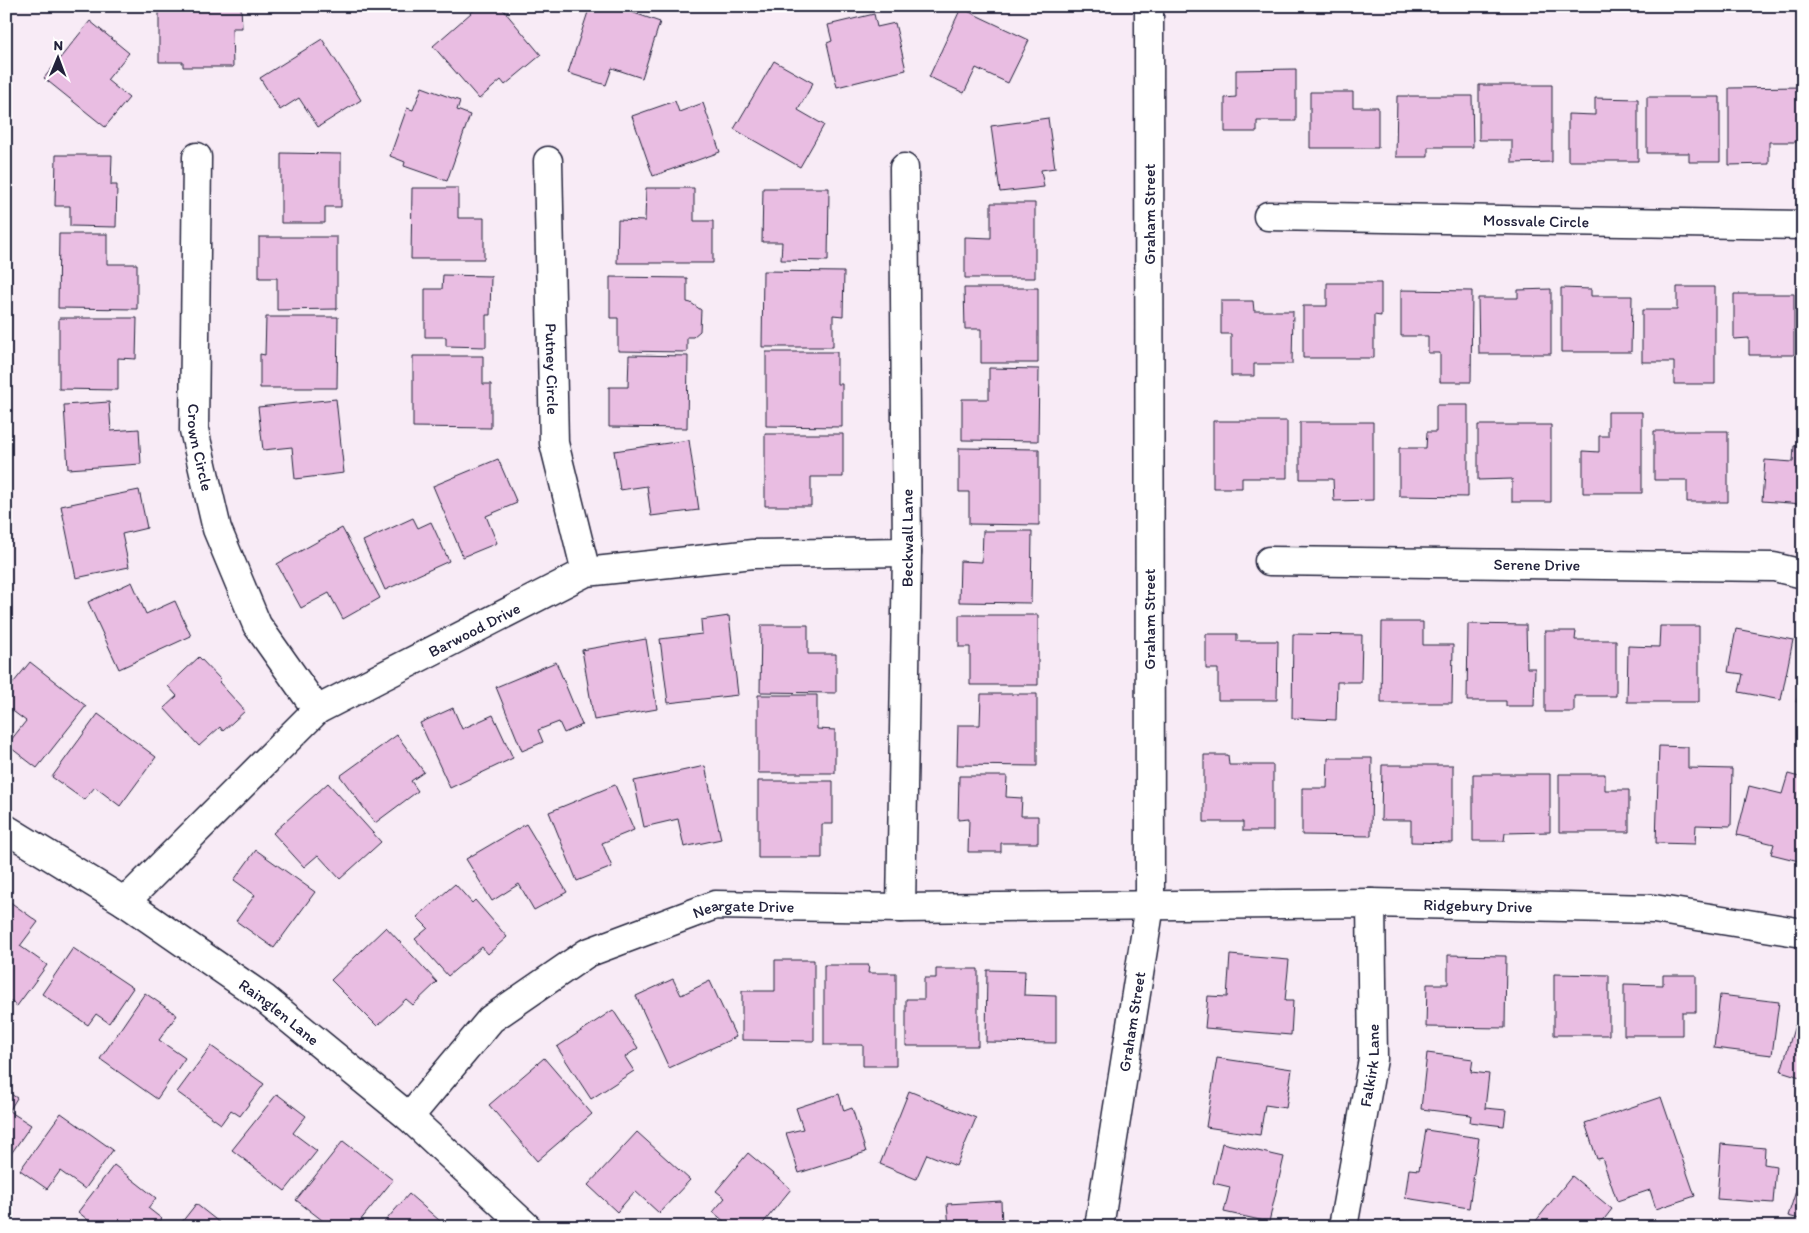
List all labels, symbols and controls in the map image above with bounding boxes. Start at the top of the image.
north arrow [32,32,82,82]
text: N [53,37,63,54]
street label: Graham Street [1140,163,1159,265]
street label: Mossvale Circle [1483,210,1589,231]
street label: Putney Circle [542,323,563,415]
street label: Crown Circle [184,404,217,493]
street label: Beckwall Lane [897,489,917,587]
street label: Serene Drive [1494,554,1580,574]
street label: Graham Street [1140,568,1159,670]
street label: Barwood Drive [425,598,523,661]
street label: Neargate Drive [690,895,795,922]
street label: Ridgebury Drive [1423,895,1533,916]
street label: Graham Street [1114,970,1149,1073]
street label: Rainglen Lane [235,974,323,1049]
street label: Falkirk Lane [1355,1024,1383,1108]

